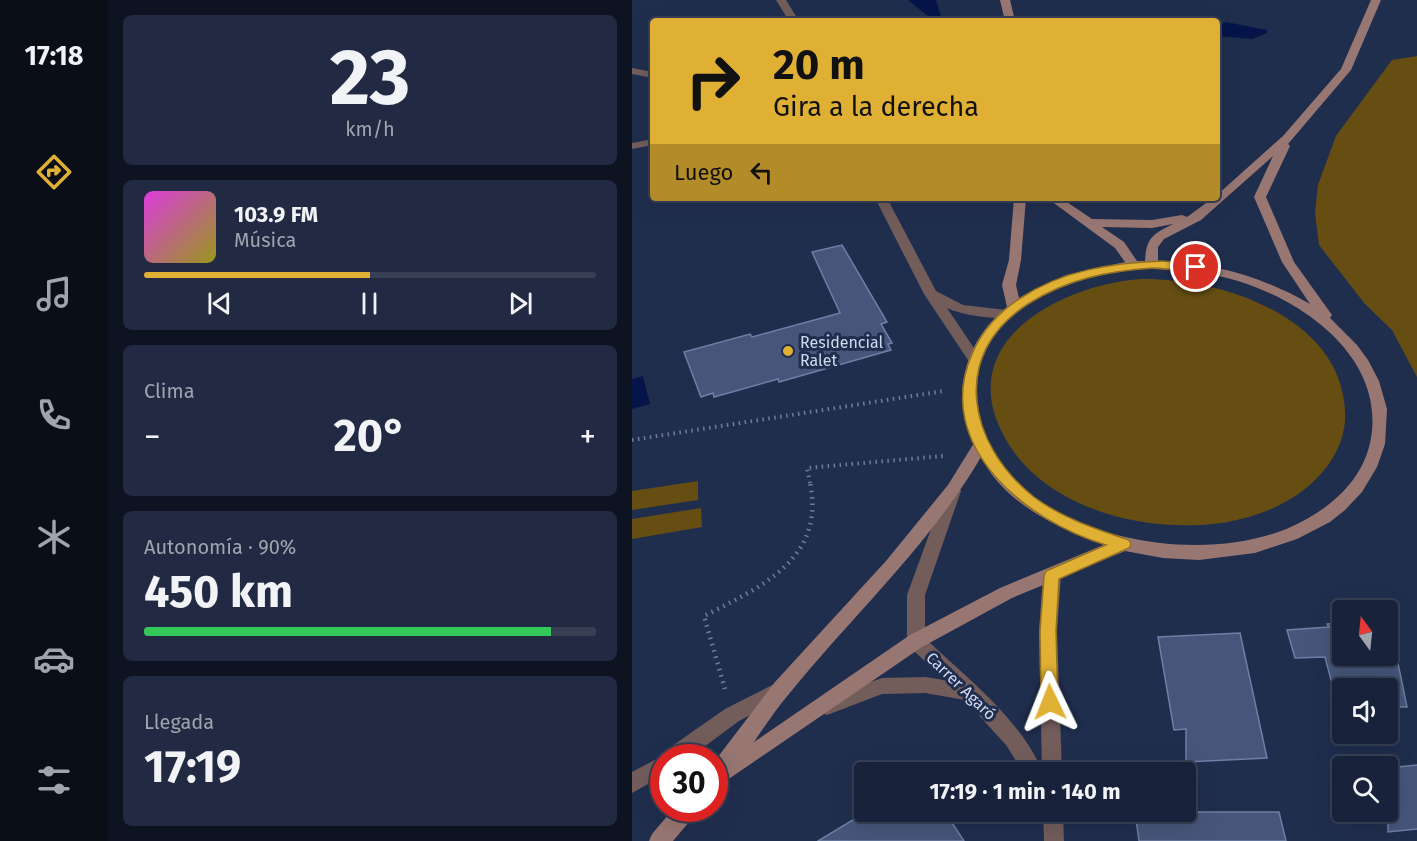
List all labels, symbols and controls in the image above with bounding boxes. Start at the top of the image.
text: 23 [330,31,410,125]
text: 17:18 [25,40,83,72]
text: 20 m [773,40,865,90]
icon: right [674,42,752,120]
text: Gira a la derecha [773,91,979,123]
text: km/h [345,117,395,141]
icon: directions [33,151,75,193]
icon: left [745,156,778,189]
text: Luego [674,159,733,186]
text: 103.9 FM [234,201,318,228]
text: Música [234,228,296,252]
pin [1170,241,1221,292]
icon: arrive [1179,250,1212,283]
icon: music [33,273,75,315]
icon: previous [203,287,236,320]
icon: pause [353,287,386,320]
icon: next [504,287,537,320]
place label: Residencial Ralet [800,333,884,370]
marker: Residencial Ralet [781,344,795,358]
text: Clima [144,379,195,403]
icon: phone [33,394,75,436]
text: 20° [333,409,407,463]
text: − [144,417,161,457]
text: + [580,417,596,457]
icon: climate [33,516,75,558]
text: Autonomía · 90% [144,535,296,559]
text: 450 km [144,565,293,619]
north arrow [1332,600,1398,666]
map controls [1332,600,1398,822]
icon: car [33,638,75,680]
street label: Carrer Agaró [922,648,1000,724]
position arrow [1018,670,1082,734]
button: sound [1332,678,1398,744]
text: Llegada [144,710,214,734]
text: 17:19 [144,740,241,794]
speed limit sign: 30 [650,744,728,822]
button: search [1332,756,1398,822]
icon: filters [33,759,75,801]
text: 17:19 · 1 min · 140 m [929,778,1121,805]

